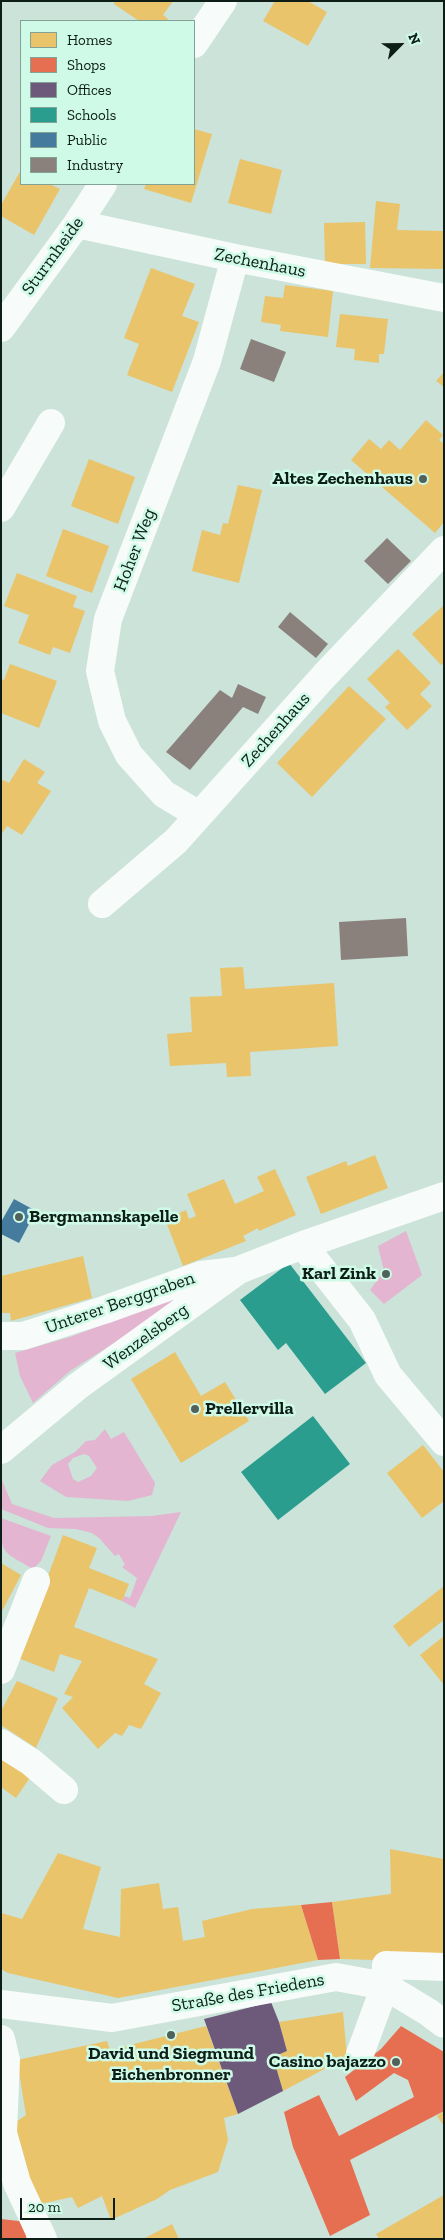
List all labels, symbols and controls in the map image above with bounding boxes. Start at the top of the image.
legend [20,20,195,185]
north arrow [375,20,425,70]
text: Homes [67,31,112,49]
text: N [404,31,424,47]
text: Shops [67,56,106,74]
text: Offices [67,81,111,99]
text: Schools [67,106,116,124]
text: Public [67,131,107,149]
text: Industry [67,156,123,174]
street label: Sturmheide [17,213,89,299]
street label: Zechenhaus [212,244,308,282]
place label: Altes Zechenhaus [272,468,413,490]
marker: Altes Zechenhaus [417,473,429,485]
street label: Hoher Weg [109,506,161,594]
street label: Zechenhaus [237,688,315,772]
place label: Bergmannskapelle [29,1206,179,1228]
marker: Bergmannskapelle [13,1211,25,1223]
place label: Karl Zink [302,1263,376,1285]
street label: Unterer Berggraben [42,1267,198,1339]
marker: Karl Zink [380,1268,392,1280]
street label: Wenzelsberg [99,1299,193,1375]
place label: Prellervilla [205,1398,294,1420]
marker: Prellervilla [189,1403,201,1415]
street label: Straße des Friedens [170,1969,326,2017]
marker: David und Siegmund Eichenbronner [165,2029,177,2041]
place label: David und Siegmund Eichenbronner [88,2043,254,2086]
place label: Casino bajazzo [269,2051,386,2073]
marker: Casino bajazzo [390,2056,402,2068]
scale bar [22,2188,118,2220]
text: 20 m [28,2198,61,2216]

